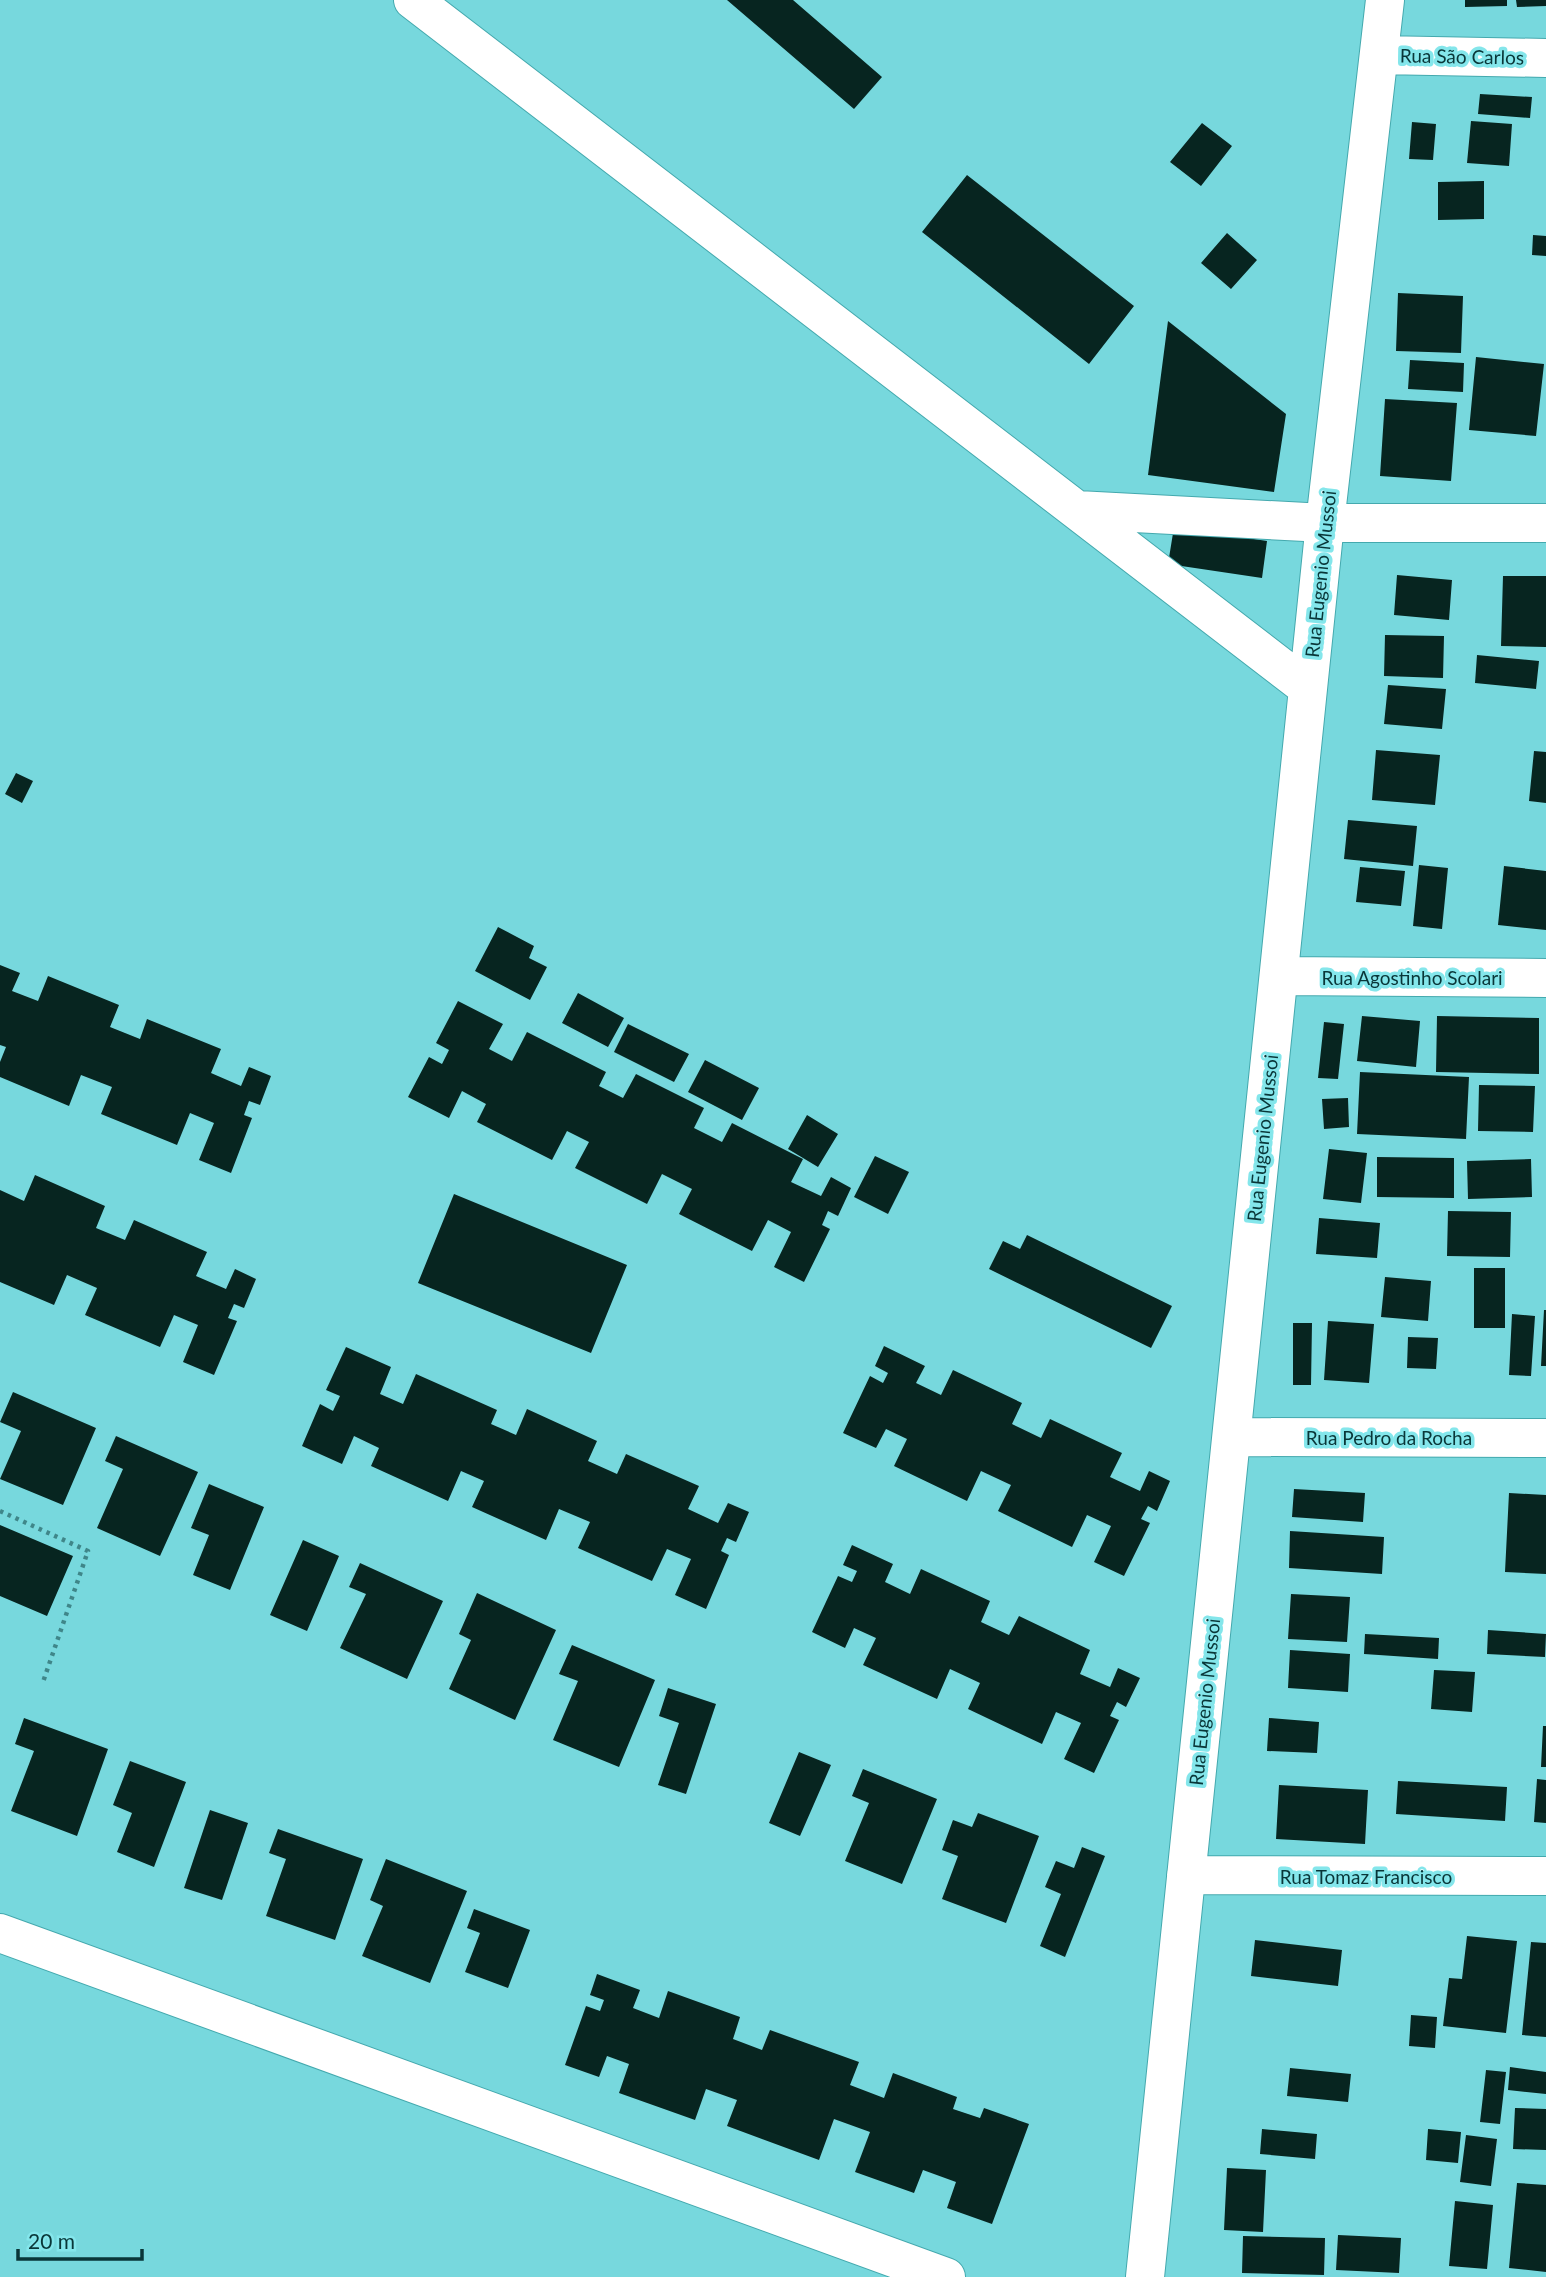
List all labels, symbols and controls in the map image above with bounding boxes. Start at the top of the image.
street label: Rua São Carlos [1400,43,1524,69]
street label: Rua Eugenio Mussoi [1300,489,1340,659]
street label: Rua Agostinho Scolari [1321,966,1503,989]
street label: Rua Eugenio Mussoi [1242,1053,1282,1223]
street label: Rua Pedro da Rocha [1306,1426,1472,1449]
street label: Rua Eugenio Mussoi [1184,1617,1224,1787]
street label: Rua Tomaz Francisco [1280,1865,1452,1888]
scale bar [18,2218,142,2262]
text: 20 m [28,2228,75,2253]

